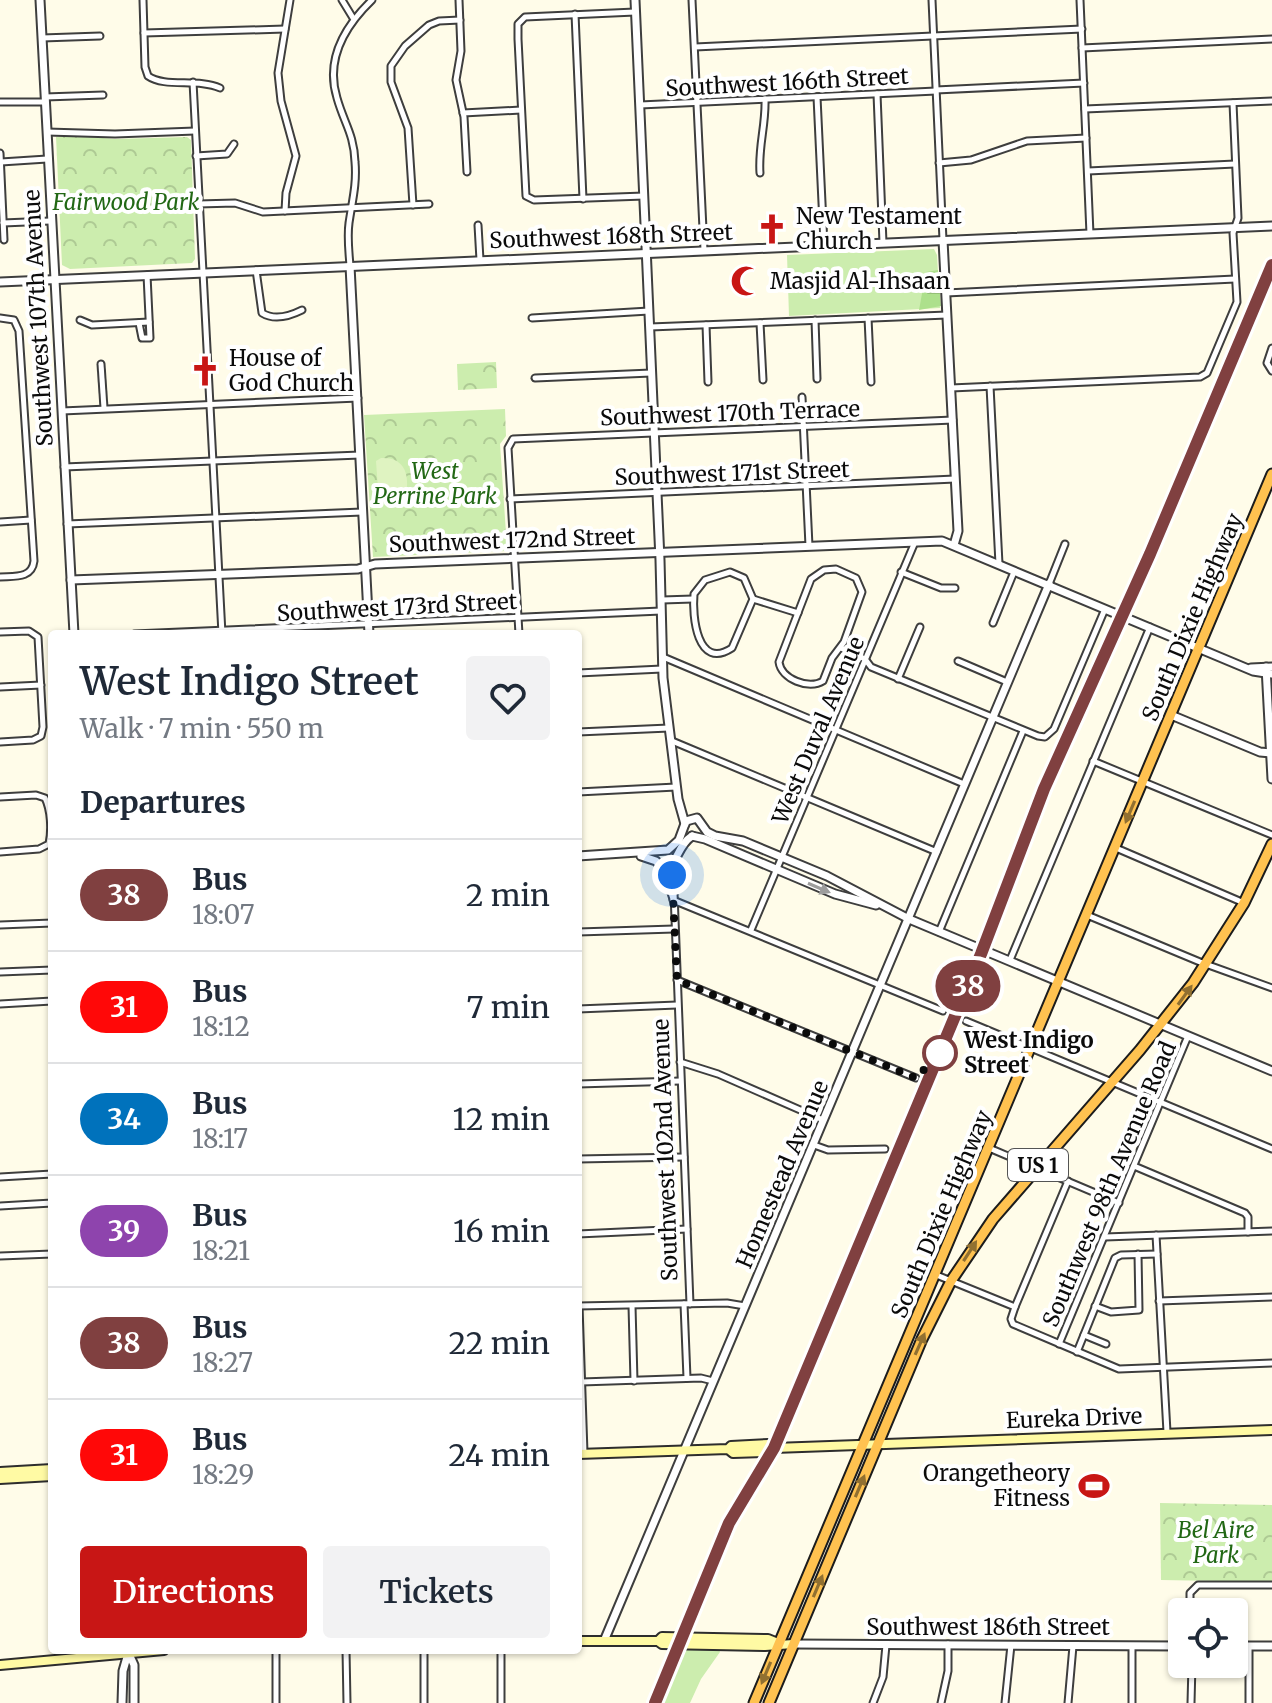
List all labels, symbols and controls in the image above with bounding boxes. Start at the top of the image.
street label: Southwest 166th Street [665,62,910,102]
park label: Fairwood Park [52,188,199,216]
street label: Southwest 107th Avenue [17,189,59,447]
place label: New Testament Church [796,202,962,255]
church icon: New Testament Church [755,212,789,246]
street label: Southwest 168th Street [489,218,734,254]
mosque icon: Masjid Al-Ihsaan [729,264,763,298]
place label: Masjid Al-Ihsaan [770,267,951,295]
place label: House of God Church [229,344,354,397]
church icon: House of God Church [188,354,222,388]
street label: Southwest 170th Terrace [600,394,860,432]
street label: Southwest 171st Street [614,455,850,491]
park label: West Perrine Park [373,457,497,510]
street label: South Dixie Highway [1136,509,1249,725]
street label: Southwest 172nd Street [388,522,636,558]
street label: Southwest 173rd Street [276,587,518,627]
street label: West Duval Avenue [765,632,870,829]
button: heart [466,656,550,740]
text: West Indigo Street [80,658,419,705]
text: Walk · 7 min · 550 m [80,712,324,745]
text: Departures [80,783,246,821]
one-way arrow [1123,800,1136,824]
your location [652,855,692,895]
text: Bus [192,860,248,898]
text: 2 min [466,876,550,914]
text: 38 [107,877,141,913]
one-way arrow [807,881,831,894]
text: 18:07 [192,898,255,931]
line badge: 38 [932,960,1004,1012]
text: 38 [951,968,985,1004]
text: Bus [192,972,248,1010]
one-way arrow [1177,984,1192,1005]
text: 7 min [466,988,550,1026]
text: 31 [110,989,138,1025]
text: 18:12 [192,1010,250,1043]
street label: Southwest 102nd Avenue [646,1018,684,1282]
place label: West Indigo Street [963,1026,1094,1079]
marker: West Indigo Street [923,1036,957,1070]
street label: Southwest 98th Avenue Road [1036,1037,1182,1331]
street label: Homestead Avenue [730,1076,834,1272]
text: Bus [192,1084,248,1122]
text: 12 min [453,1100,550,1138]
text: 34 [107,1101,141,1137]
street label: South Dixie Highway [885,1106,998,1322]
text: 18:17 [192,1122,248,1155]
road number: US 1 [1008,1149,1068,1181]
text: Bus [192,1196,248,1234]
text: 16 min [453,1212,550,1250]
text: 39 [108,1213,140,1249]
text: 18:21 [192,1234,250,1267]
one-way arrow [963,1241,978,1262]
text: Bus [192,1308,248,1346]
text: 22 min [448,1324,550,1362]
text: 38 [107,1325,141,1361]
one-way arrow [913,1332,926,1356]
text: 18:27 [192,1346,253,1379]
street label: Eureka Drive [1005,1402,1143,1434]
text: Bus [192,1420,248,1458]
text: 24 min [448,1436,550,1474]
text: 31 [110,1437,138,1473]
text: 18:29 [192,1458,254,1491]
place label: Orangetheory Fitness [923,1459,1070,1512]
sports icon: Orangetheory Fitness [1077,1469,1111,1503]
one-way arrow [853,1474,866,1498]
park label: Bel Aire Park [1178,1516,1254,1569]
button: Directions [80,1546,307,1638]
button: Tickets [323,1546,550,1638]
one-way arrow [811,1574,824,1598]
map controls [1168,1598,1248,1678]
button: locate [1168,1598,1248,1678]
street label: Southwest 186th Street [866,1613,1110,1641]
one-way arrow [760,1661,773,1685]

